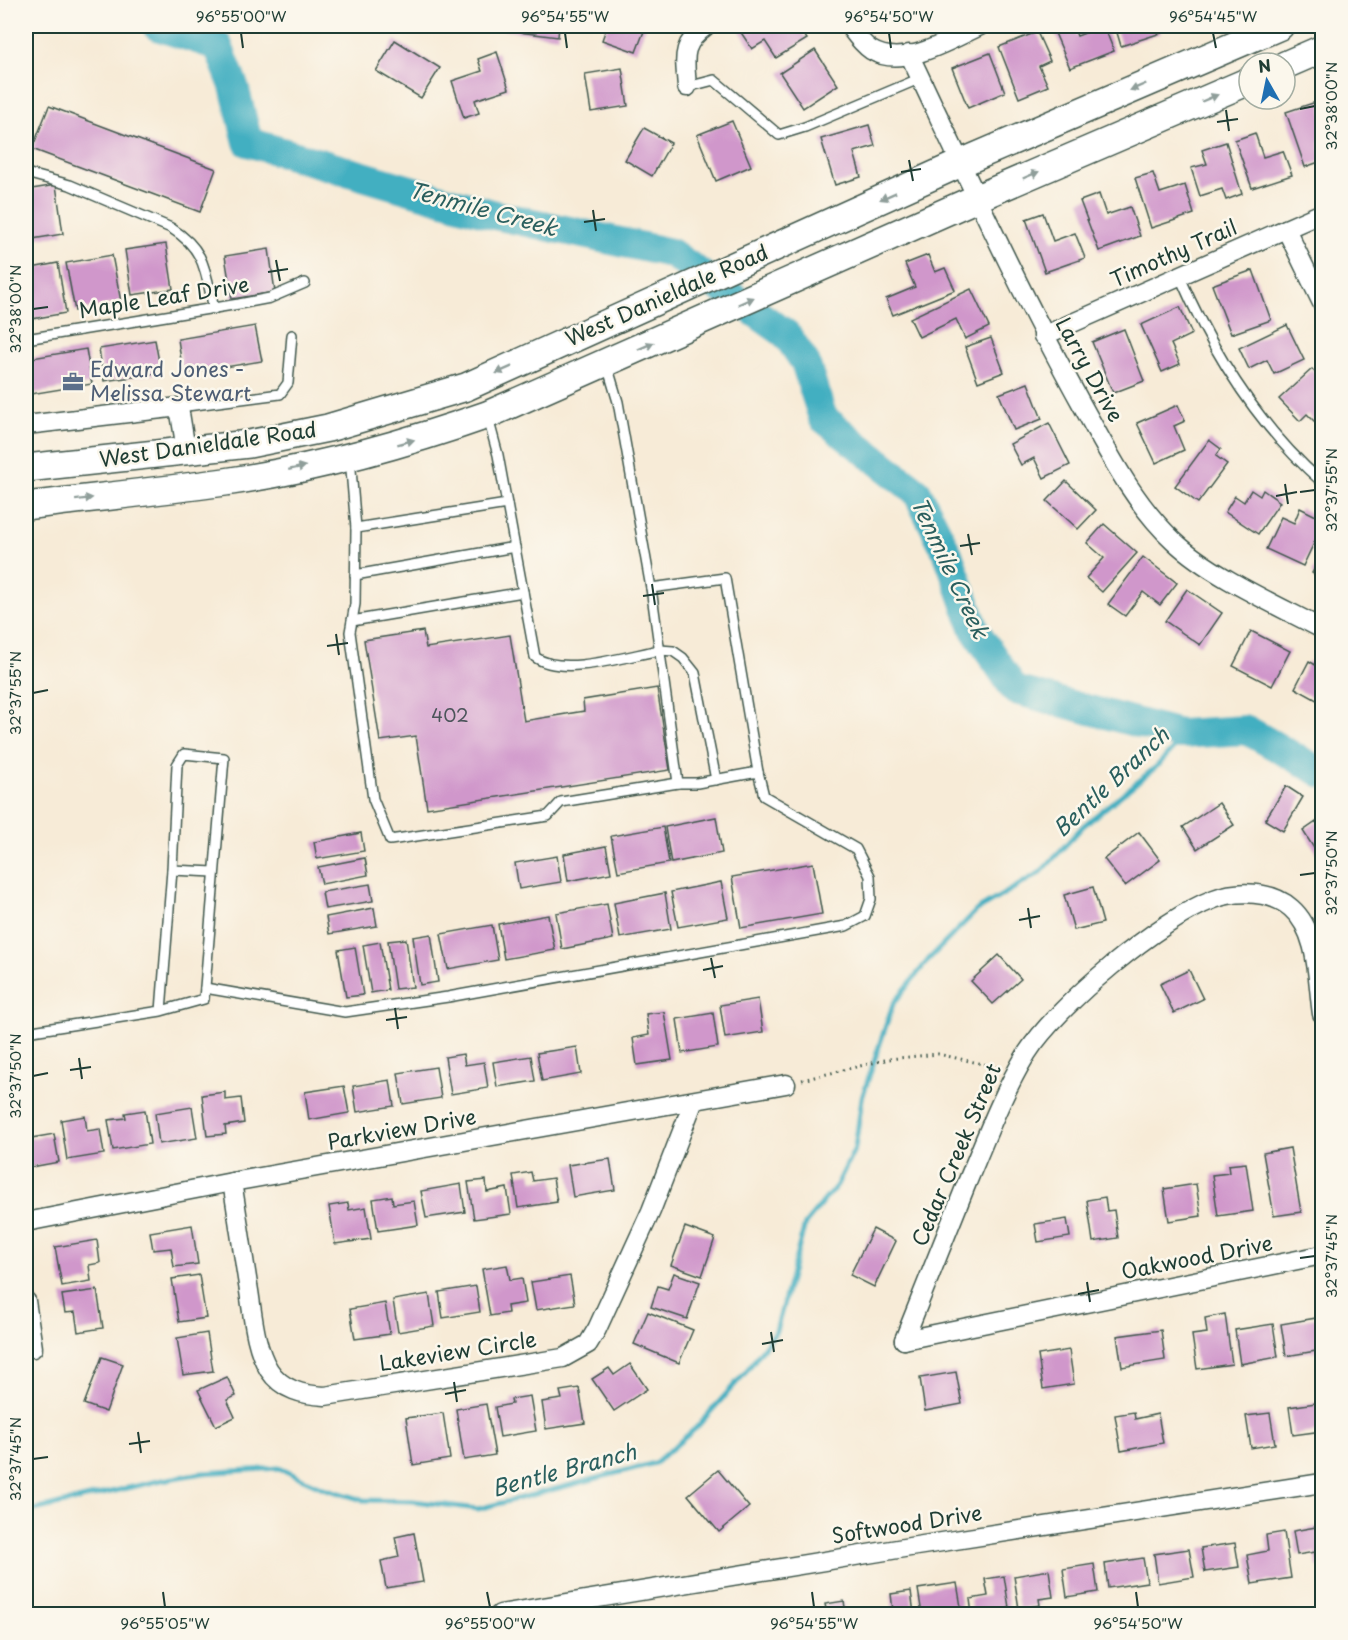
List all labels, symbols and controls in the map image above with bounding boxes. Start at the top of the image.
text: 96°55'00"W [196,4,287,27]
text: 96°54'55"W [521,4,610,27]
text: 96°54'50"W [844,4,934,27]
text: 96°54'45"W [1169,4,1258,27]
north arrow [1237,51,1297,111]
text: N [1256,52,1273,78]
text: 32°38'00"N [1319,62,1342,150]
one-way arrow [1130,82,1147,91]
one-way arrow [1201,93,1219,103]
one-way arrow [1022,170,1040,180]
water label: Tenmile Creek [406,172,563,244]
one-way arrow [879,191,897,201]
street label: Timothy Trail [1105,210,1242,294]
street label: West Danieldale Road [560,235,773,353]
text: 32°38'00"N [3,265,26,353]
street label: Maple Leaf Drive [76,267,251,325]
one-way arrow [738,296,756,306]
street label: Larry Drive [1049,311,1133,427]
one-way arrow [637,341,655,351]
place label: Edward Jones - Melissa Stewart [90,352,251,408]
one-way arrow [494,365,512,375]
office icon: Edward Jones - Melissa Stewart [61,370,85,394]
street label: West Danieldale Road [97,412,318,474]
one-way arrow [398,437,416,446]
text: 32°37'55"N [1319,448,1342,532]
one-way arrow [288,463,307,472]
water label: Tenmile Creek [904,491,999,645]
one-way arrow [74,494,93,504]
text: 32°37'55"N [3,651,26,735]
house number: 402 [431,701,469,728]
water label: Bentle Branch [1045,718,1176,843]
text: 32°37'50"N [1319,830,1342,916]
text: 32°37'50"N [3,1033,26,1119]
street label: Cedar Creek Street [902,1058,1008,1251]
street label: Parkview Drive [325,1099,479,1157]
text: 32°37'45"N [1319,1214,1342,1298]
street label: Oakwood Drive [1118,1226,1275,1286]
street label: Lakeview Circle [377,1322,539,1378]
text: 32°37'45"N [3,1417,26,1501]
water label: Bentle Branch [488,1433,641,1504]
street label: Softwood Drive [829,1495,984,1551]
text: 96°55'05"W [120,1611,210,1634]
text: 96°55'00"W [445,1611,536,1634]
text: 96°54'55"W [770,1611,859,1634]
text: 96°54'50"W [1093,1611,1183,1634]

